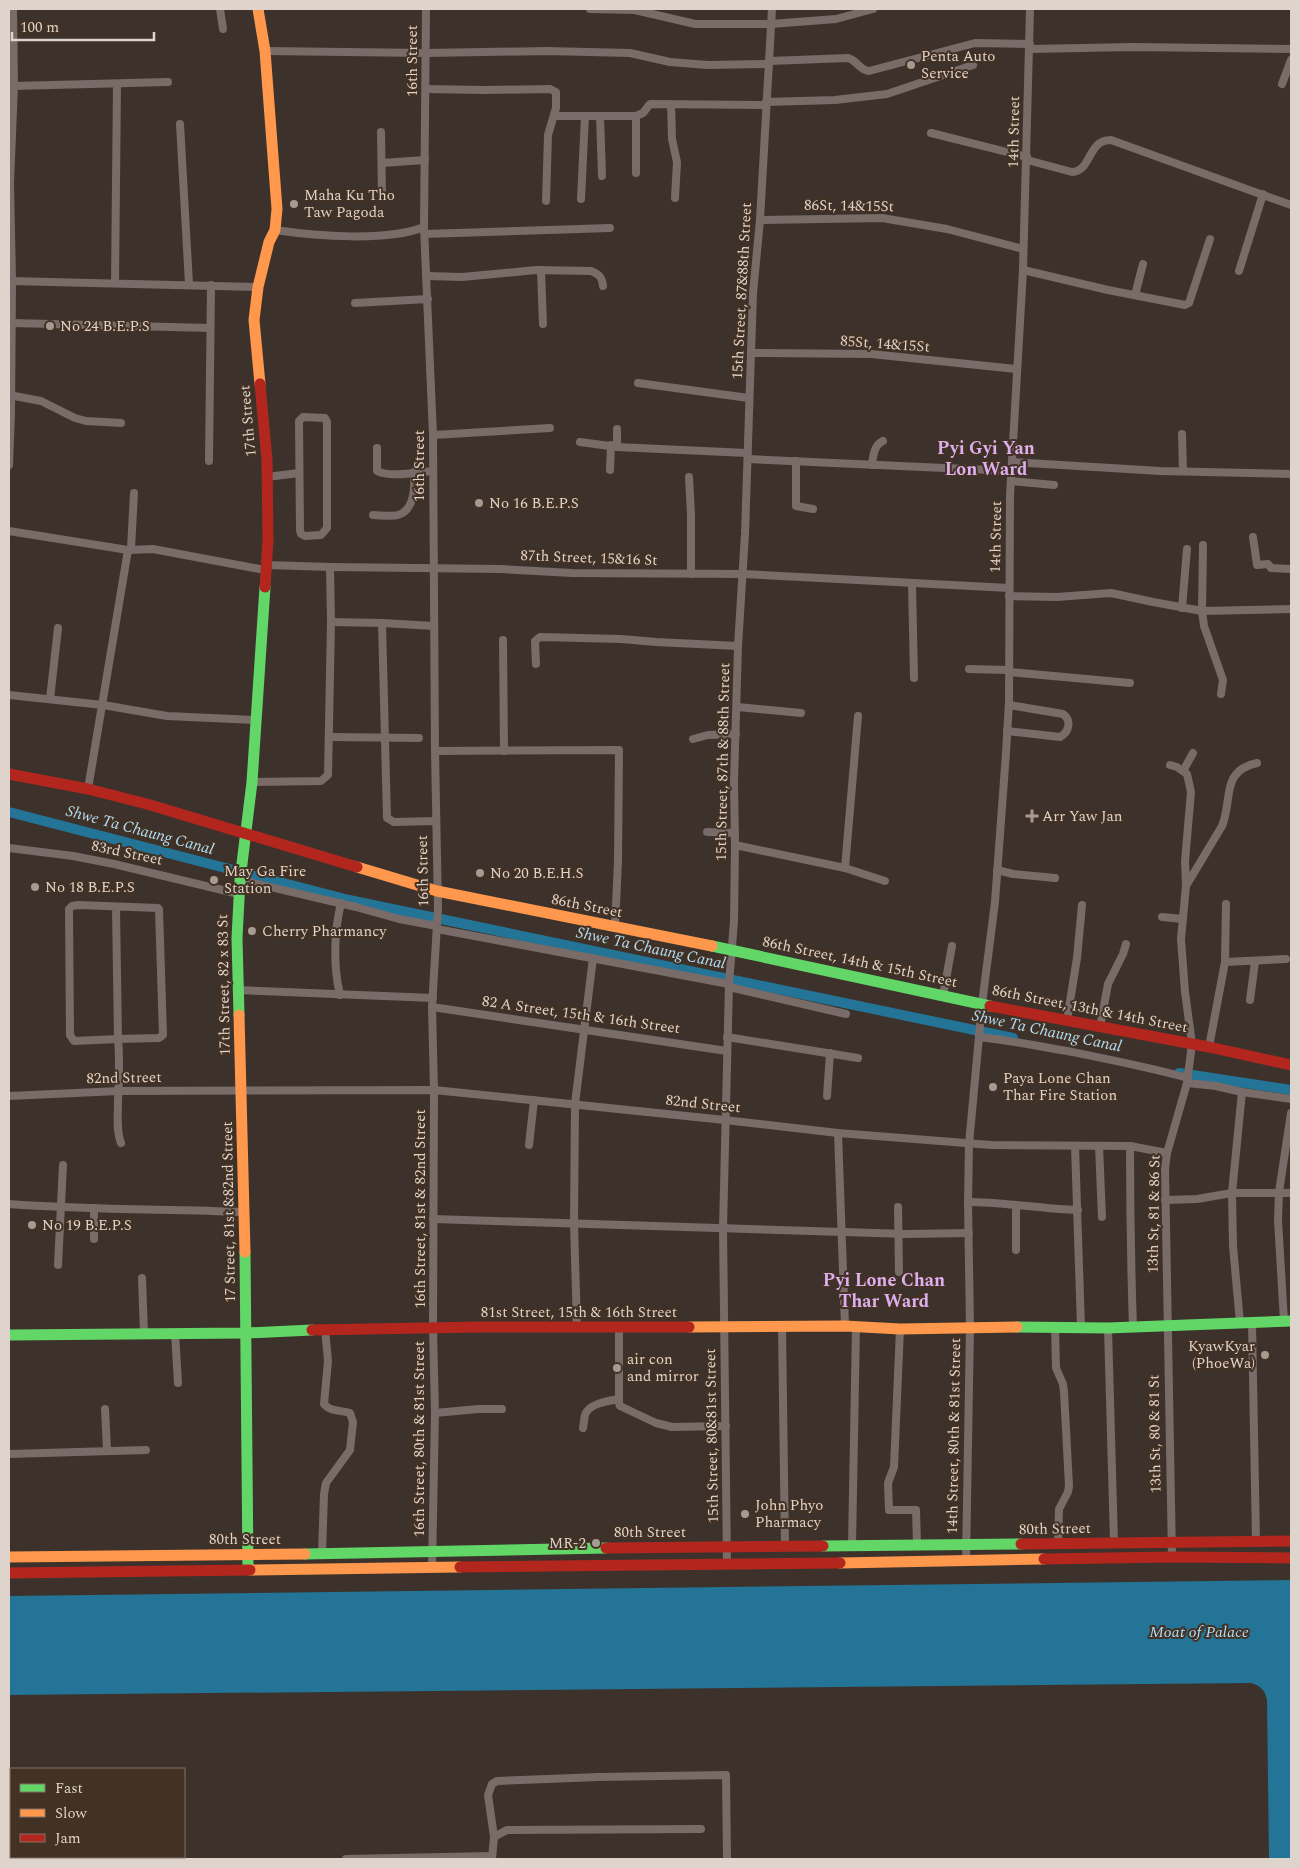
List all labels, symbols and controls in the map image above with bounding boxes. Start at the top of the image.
scale bar [12,10,155,42]
text: 100 m [20,16,59,39]
street label: 16th Street [401,25,424,97]
place label: Penta Auto Service [921,45,995,85]
marker: Penta Auto Service [905,59,917,71]
street label: 14th Street [1002,96,1026,168]
place label: Maha Ku Tho Taw Pagoda [304,184,395,224]
street label: 86St, 14&15St [804,194,894,218]
marker: Maha Ku Tho Taw Pagoda [288,198,300,210]
street label: 15th Street, 87&88th Street [726,202,758,380]
place label: No 24 B.E.P.S [60,315,150,338]
marker: No 24 B.E.P.S [44,320,56,332]
street label: 85St, 14&15St [839,329,931,359]
street label: 17th Street [233,384,263,458]
street label: 16th Street [408,430,431,502]
district label: Pyi Gyi Yan Lon Ward [937,435,1035,483]
place label: No 16 B.E.P.S [489,492,579,515]
marker: No 16 B.E.P.S [473,497,485,509]
street label: 14th Street [984,501,1008,573]
street label: 87th Street, 15&16 St [520,544,658,572]
street label: 15th Street, 87th & 88th Street [710,662,736,862]
water label: Shwe Ta Chaung Canal [63,799,217,861]
place label: Arr Yaw Jan [1042,805,1123,828]
marker: Arr Yaw Jan [1026,810,1038,822]
street label: 83rd Street [89,834,165,872]
street label: 16th Street [411,835,435,907]
place label: May Ga Fire Station [224,860,306,900]
place label: No 20 B.E.H.S [490,862,583,885]
marker: No 20 B.E.H.S [474,867,486,879]
marker: May Ga Fire Station [208,874,220,886]
place label: No 18 B.E.P.S [45,876,135,899]
marker: No 18 B.E.P.S [29,881,41,893]
street label: 86th Street [549,888,625,924]
street label: 17th Street, 82 x 83 St [211,914,237,1056]
place label: Cherry Pharmancy [262,920,387,943]
water label: Shwe Ta Chaung Canal [574,920,728,976]
marker: Cherry Pharmancy [246,925,258,937]
street label: 86th Street, 14th & 15th Street [760,930,960,994]
street label: 86th Street, 13th & 14th Street [990,979,1190,1039]
street label: 82 A Street, 15th & 16th Street [481,990,681,1040]
water label: Shwe Ta Chaung Canal [970,1003,1124,1059]
street label: 82nd Street [86,1066,162,1090]
place label: Paya Lone Chan Thar Fire Station [1003,1067,1117,1107]
marker: Paya Lone Chan Thar Fire Station [987,1081,999,1093]
street label: 82nd Street [664,1089,742,1119]
street label: 16th Street, 81st & 82nd Street [409,1109,432,1309]
street label: 17 Street, 81st &82nd Street [216,1121,242,1303]
street label: 13th St, 81 & 86 St [1141,1154,1167,1274]
place label: No 19 B.E.P.S [42,1214,132,1237]
marker: No 19 B.E.P.S [26,1219,38,1231]
district label: Pyi Lone Chan Thar Ward [823,1267,945,1315]
street label: 81st Street, 15th & 16th Street [481,1301,677,1324]
place label: KyawKyar (PhoeWa) [1188,1335,1255,1375]
street label: 14th Street, 80th & 81st Street [941,1338,967,1534]
street label: 16th Street, 80th & 81st Street [408,1341,431,1537]
place label: air con and mirror [627,1348,699,1388]
street label: 15th Street, 80&81st Street [699,1348,725,1524]
marker: KyawKyar (PhoeWa) [1259,1349,1271,1361]
marker: air con and mirror [611,1362,623,1374]
street label: 13th St, 80 & 81 St [1142,1374,1168,1494]
place label: John Phyo Pharmacy [755,1494,823,1534]
marker: John Phyo Pharmacy [739,1508,751,1520]
street label: 80th Street [1019,1517,1091,1541]
street label: 80th Street [614,1521,686,1544]
street label: 80th Street [209,1528,281,1551]
place label: MR-2 [549,1532,586,1555]
marker: MR-2 [590,1537,602,1549]
water label: Moat of Palace [1149,1620,1249,1644]
legend [10,1768,185,1858]
text: Fast [55,1777,83,1800]
text: Slow [55,1802,87,1825]
text: Jam [55,1827,81,1850]

